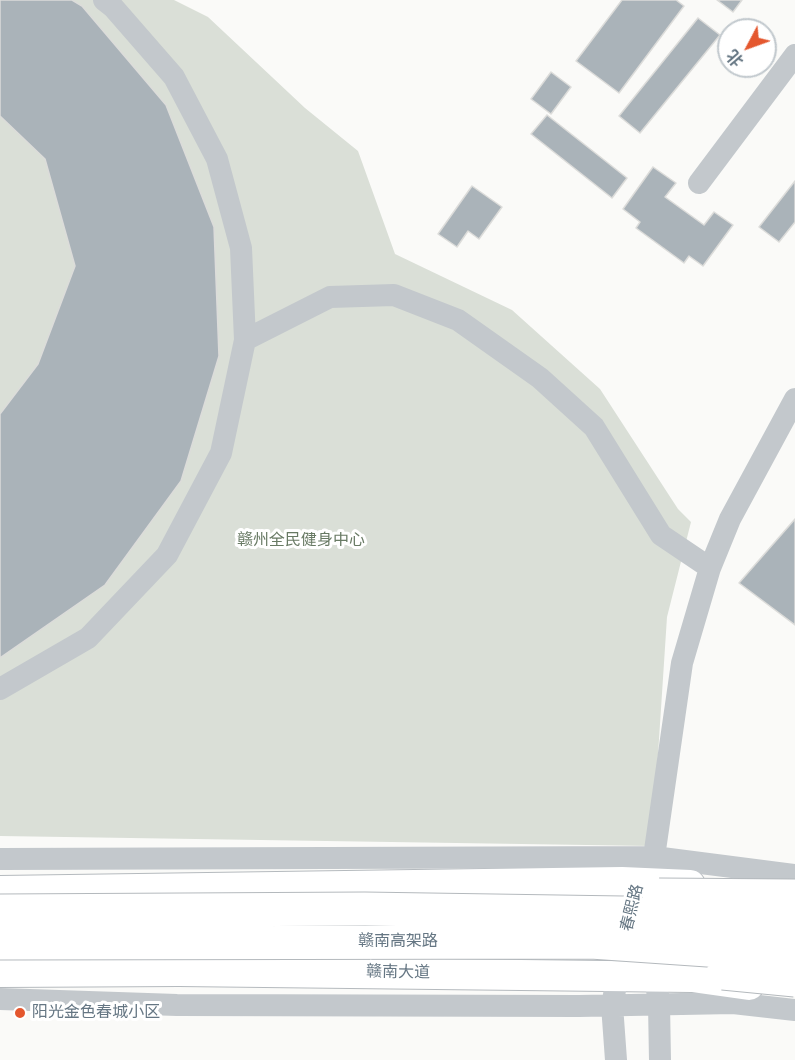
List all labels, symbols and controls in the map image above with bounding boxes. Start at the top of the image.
north arrow [717,18,777,78]
text: 北 [721,45,749,72]
park label: 赣州全民健身中心 [237,531,365,551]
street label: 春熙路 [618,882,648,934]
street label: 赣南高架路 [358,932,438,952]
street label: 赣南大道 [366,963,430,983]
place label: 阳光金色春城小区 [32,1003,160,1023]
marker: 阳光金色春城小区 [13,1006,27,1020]

